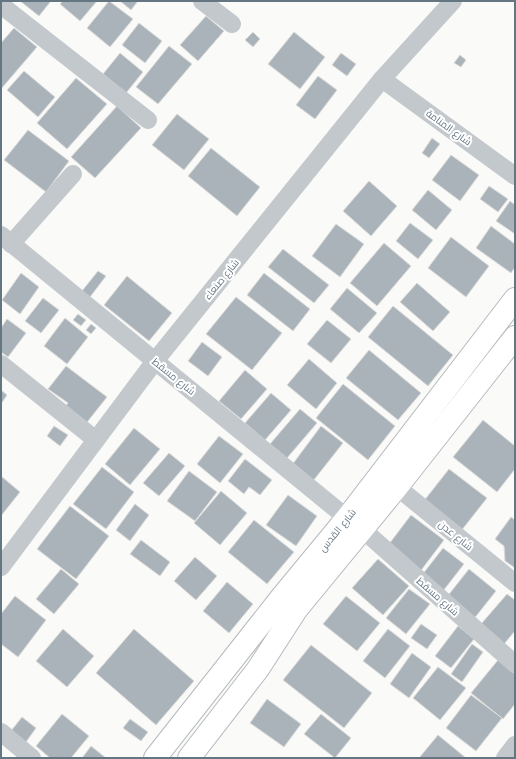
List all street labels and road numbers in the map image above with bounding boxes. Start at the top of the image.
street label: شارع المنامة [423,107,473,148]
street label: شارع صنعاء [202,257,242,302]
street label: شارع مسقط [149,356,197,398]
street label: شارع القدس [317,507,359,555]
street label: شارع عدن [436,518,475,553]
street label: شارع مسقط [414,575,461,618]

